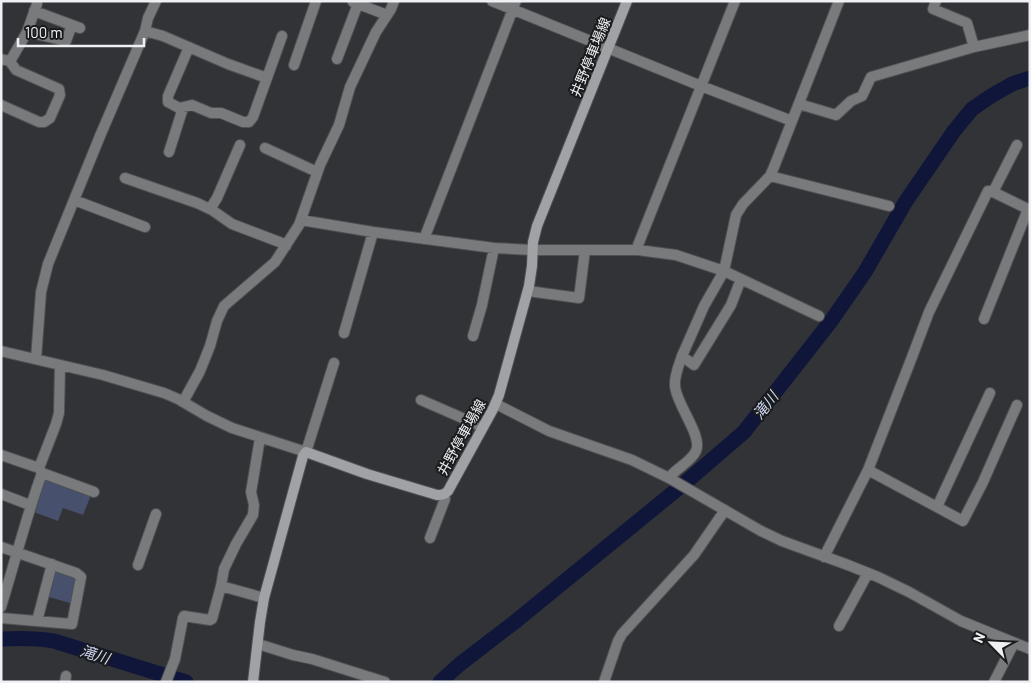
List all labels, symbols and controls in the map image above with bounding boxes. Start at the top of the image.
scale bar [18,15,144,47]
street label: 井野停車場線 [566,15,614,99]
text: 100 m [25,23,63,41]
water label: 滝川 [749,386,783,422]
street label: 井野停車場線 [433,396,489,478]
north arrow [966,618,1016,668]
text: N [969,630,988,645]
water label: 滝川 [78,641,114,668]

